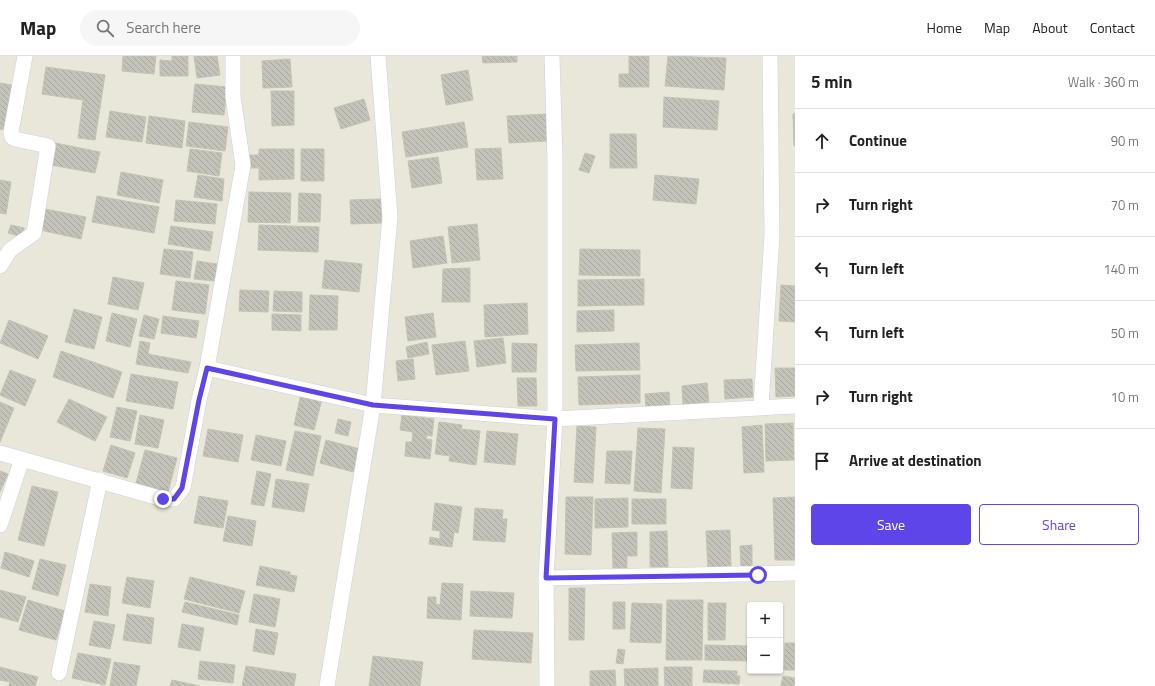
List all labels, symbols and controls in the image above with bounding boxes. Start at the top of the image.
search box [80,10,360,46]
text: Map [20,13,56,42]
text: Search here [126,16,201,39]
icon: search [94,17,116,39]
text: Home [927,17,962,38]
text: Map [984,17,1010,38]
text: About [1032,17,1068,38]
text: Contact [1090,17,1135,38]
text: 5 min [811,69,852,95]
text: Walk · 360 m [1068,72,1139,92]
text: Continue [849,129,907,152]
icon: ahead [811,130,833,152]
text: 90 m [1111,131,1139,151]
text: Turn right [849,193,913,216]
icon: right [811,194,833,216]
text: 70 m [1111,195,1139,215]
text: Turn left [849,257,904,280]
icon: left [811,258,833,280]
text: 140 m [1103,259,1139,279]
text: Turn left [849,321,904,344]
icon: left [811,322,833,344]
text: 50 m [1111,323,1139,343]
text: Turn right [849,385,913,408]
icon: right [811,386,833,408]
text: 10 m [1111,387,1139,407]
text: Arrive at destination [849,449,982,472]
icon: arrive [811,450,833,472]
route end [154,490,172,508]
button: Save [811,504,971,545]
button: Share [979,504,1139,545]
route start [749,566,767,584]
map controls [747,602,783,674]
button: + [747,602,783,638]
button: − [747,638,783,674]

